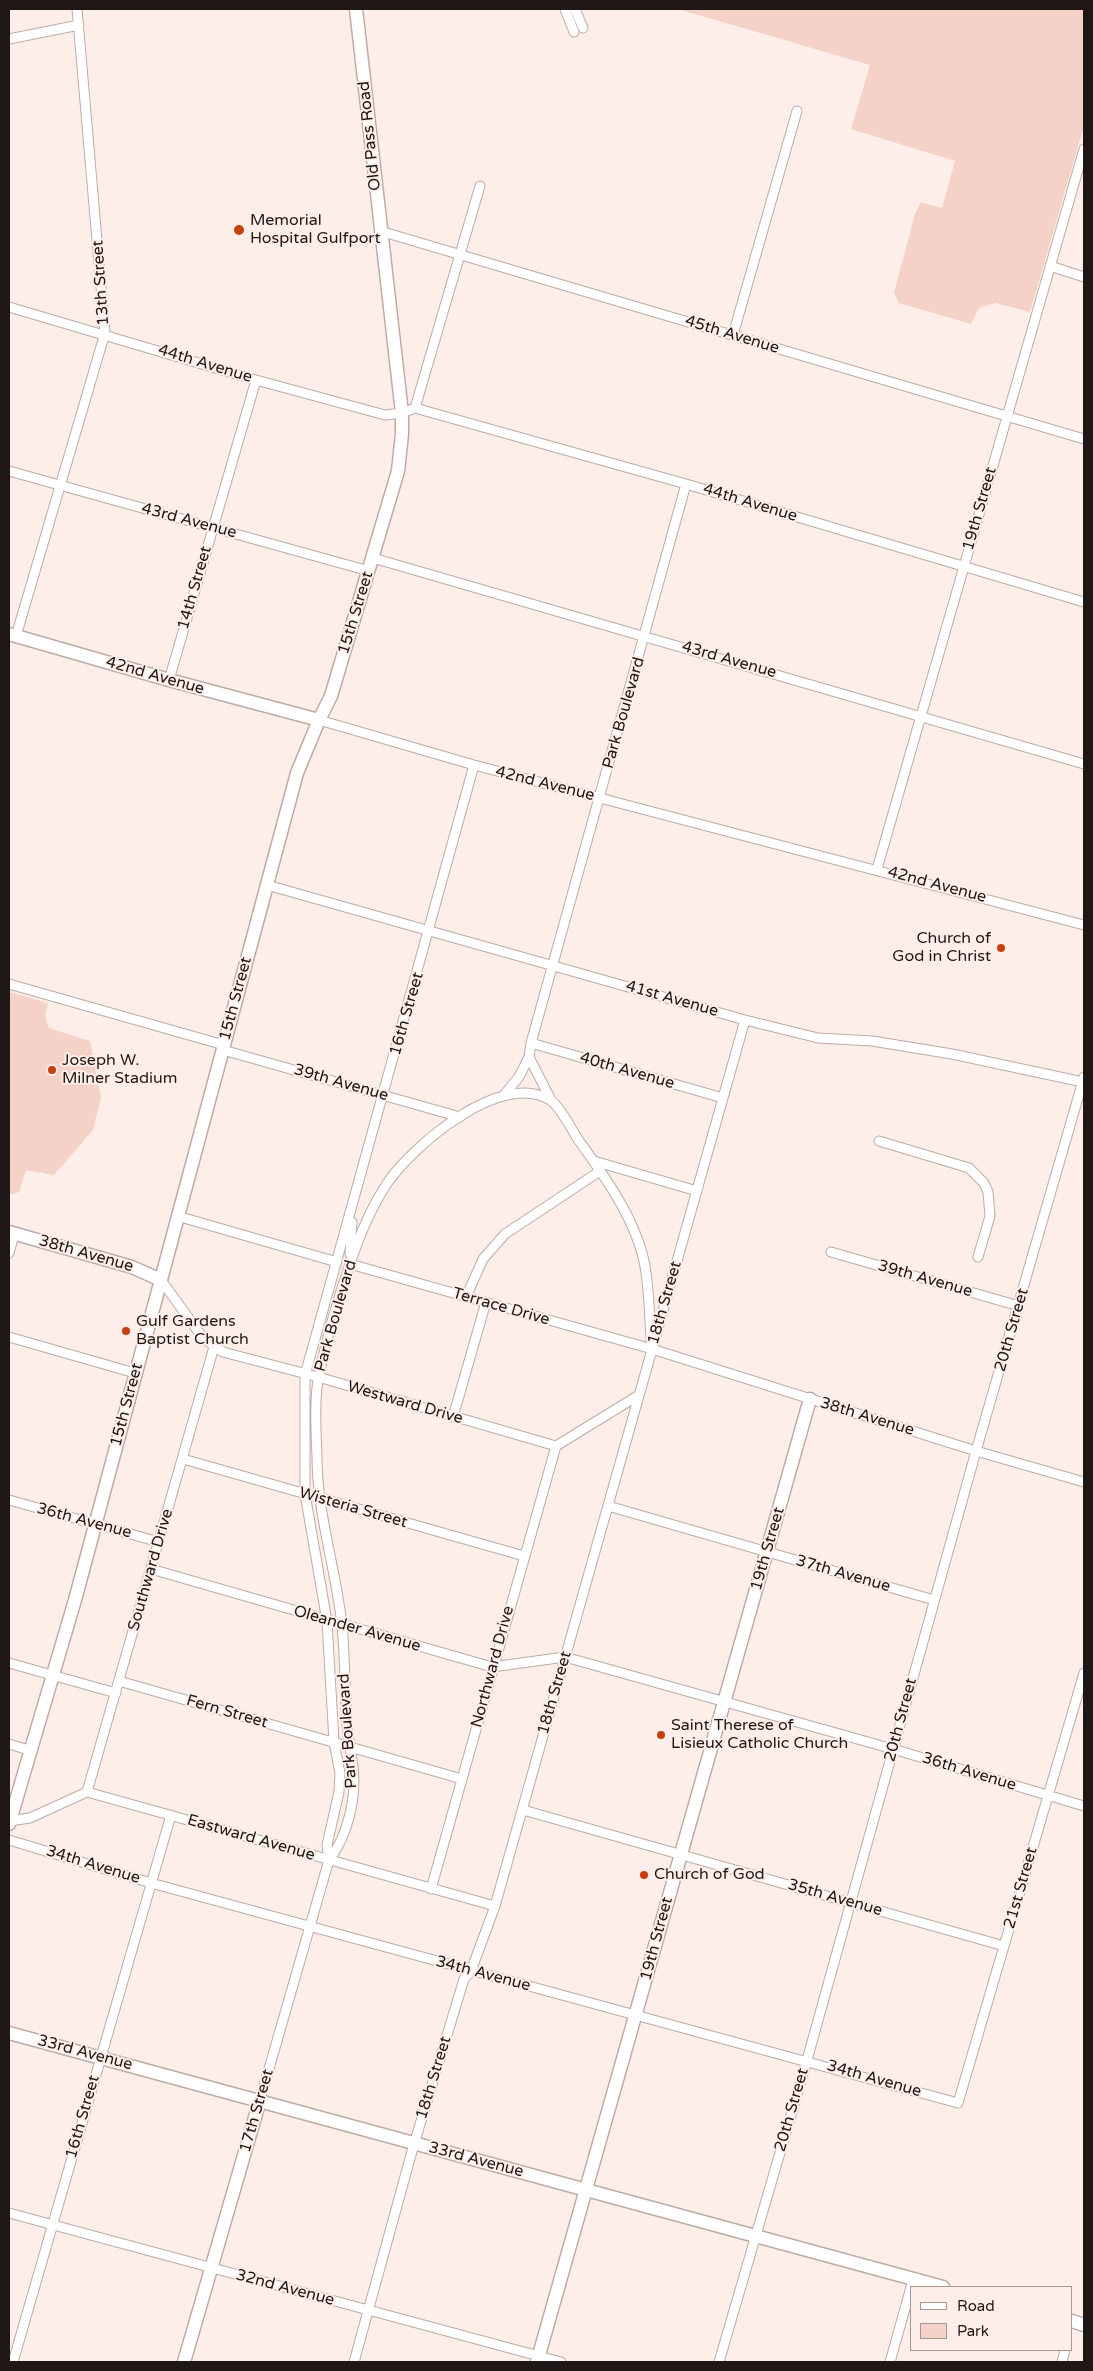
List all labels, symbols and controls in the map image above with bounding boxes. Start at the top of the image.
street label: Old Pass Road [355,80,385,192]
place label: Memorial Hospital Gulfport [250,211,381,249]
marker: Memorial Hospital Gulfport [232,223,246,237]
street label: 13th Street [88,240,114,326]
street label: 45th Avenue [683,312,781,358]
street label: 44th Avenue [156,341,254,387]
street label: 19th Street [959,465,1001,553]
street label: 44th Avenue [701,480,799,526]
street label: 43rd Avenue [139,499,239,543]
street label: 14th Street [174,544,216,632]
street label: 15th Street [334,569,378,657]
street label: 43rd Avenue [679,637,779,683]
street label: 42nd Avenue [104,653,206,699]
street label: Park Boulevard [599,655,649,771]
street label: 42nd Avenue [494,762,596,806]
street label: 42nd Avenue [886,863,988,907]
place label: Church of God in Christ [892,929,991,967]
marker: Church of God in Christ [995,942,1007,954]
street label: 15th Street [216,955,256,1043]
street label: 16th Street [386,970,428,1058]
street label: 41st Avenue [624,977,720,1021]
street label: 40th Avenue [578,1048,676,1094]
place label: Joseph W. Milner Stadium [62,1051,177,1089]
street label: 39th Avenue [292,1060,390,1106]
marker: Joseph W. Milner Stadium [46,1064,58,1076]
street label: 38th Avenue [37,1231,135,1277]
street label: 39th Avenue [876,1256,974,1302]
street label: Park Boulevard [311,1258,361,1374]
street label: 18th Street [644,1259,686,1347]
street label: Terrace Drive [450,1284,552,1330]
street label: 20th Street [991,1286,1033,1374]
place label: Gulf Gardens Baptist Church [136,1312,249,1350]
marker: Gulf Gardens Baptist Church [120,1325,132,1337]
street label: 15th Street [107,1361,147,1449]
street label: Westward Drive [345,1377,465,1429]
street label: 38th Avenue [818,1394,916,1440]
street label: Wisteria Street [297,1483,409,1533]
street label: 36th Avenue [34,1499,134,1543]
street label: 19th Street [747,1505,789,1593]
street label: Southward Drive [124,1507,178,1633]
street label: 37th Avenue [794,1551,892,1597]
street label: Oleander Avenue [291,1602,423,1656]
street label: Northward Drive [468,1604,518,1730]
street label: 18th Street [534,1649,576,1737]
street label: Park Boulevard [334,1673,362,1789]
street label: 20th Street [881,1676,921,1764]
street label: Fern Street [184,1691,270,1733]
place label: Saint Therese of Lisieux Catholic Church [671,1716,848,1754]
marker: Saint Therese of Lisieux Catholic Church [655,1729,667,1741]
street label: 36th Avenue [920,1749,1018,1795]
street label: Eastward Avenue [185,1811,317,1865]
street label: 34th Avenue [44,1842,142,1888]
street label: 21st Street [1000,1845,1042,1931]
place label: Church of God [654,1865,765,1885]
marker: Church of God [638,1869,650,1881]
street label: 35th Avenue [786,1875,884,1921]
street label: 19th Street [637,1895,677,1983]
street label: 34th Avenue [433,1952,533,1996]
street label: 33rd Avenue [35,2031,135,2075]
street label: 18th Street [412,2034,456,2122]
street label: 34th Avenue [825,2056,923,2102]
street label: 20th Street [771,2066,813,2154]
street label: 17th Street [236,2067,278,2155]
street label: 16th Street [62,2073,104,2161]
street label: 33rd Avenue [426,2138,526,2182]
street label: 32nd Avenue [234,2266,336,2310]
legend [910,2286,1073,2351]
text: Road [957,2297,995,2315]
text: Park [957,2322,989,2340]

